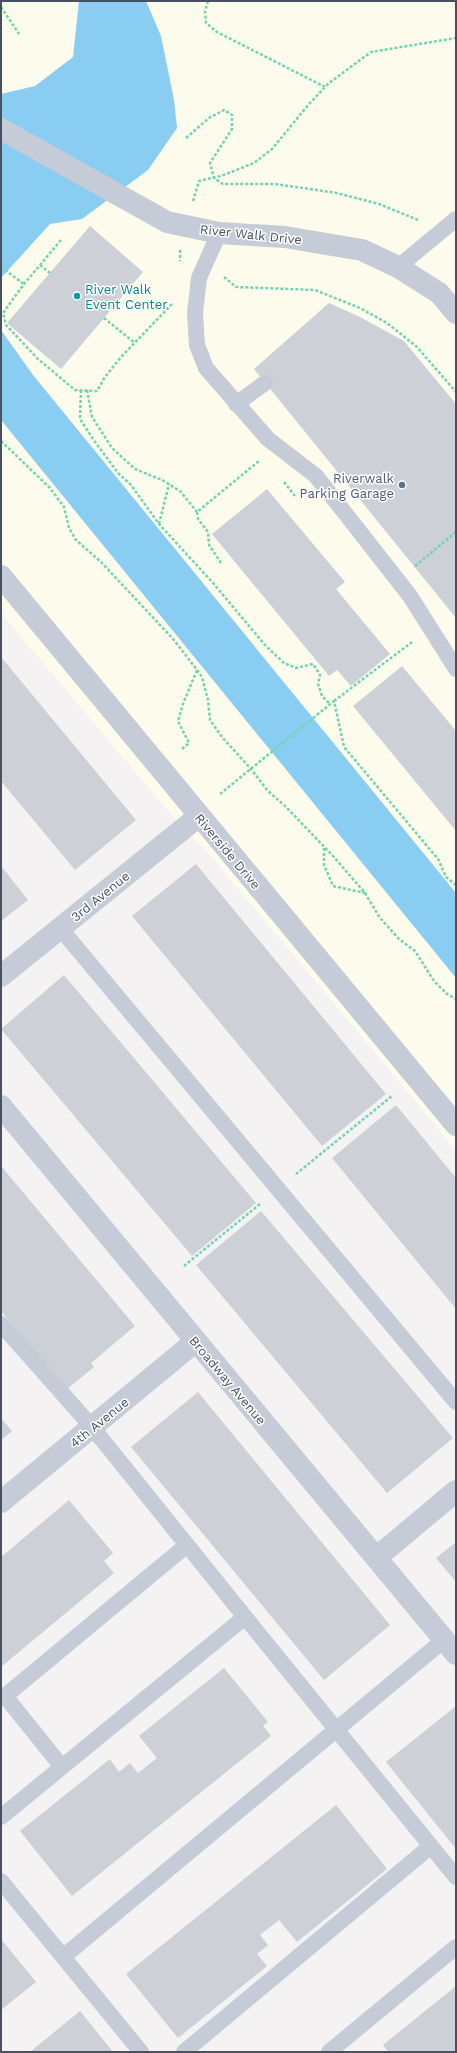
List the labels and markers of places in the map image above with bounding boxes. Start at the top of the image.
place label: River Walk Event Center [85,282,168,312]
marker: River Walk Event Center [72,291,82,301]
place label: Riverwalk Parking Garage [300,471,395,501]
marker: Riverwalk Parking Garage [397,480,407,490]

